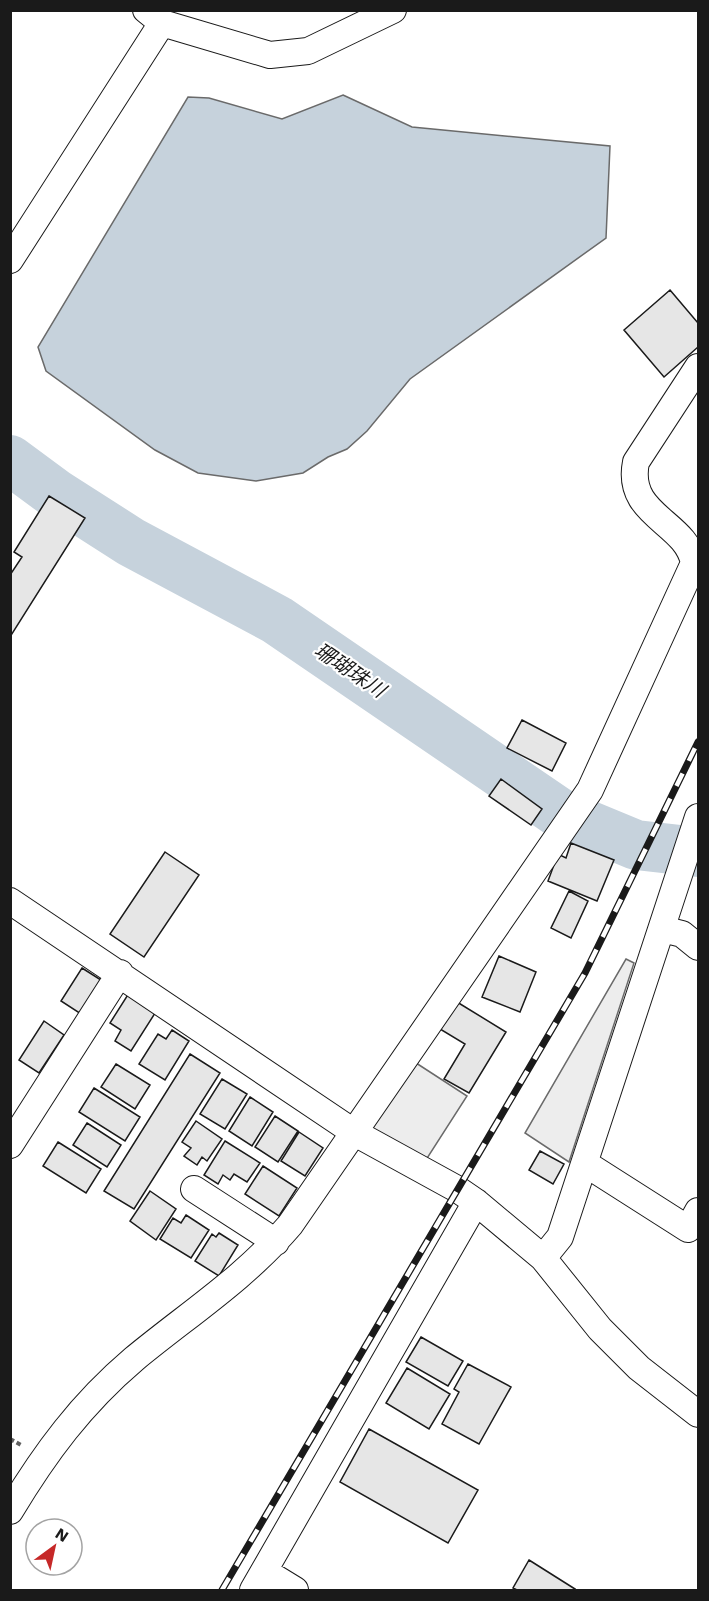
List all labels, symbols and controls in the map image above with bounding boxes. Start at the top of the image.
water label: 珊瑚珠川 [310,638,392,703]
north arrow [24,1517,84,1577]
text: N [52,1524,72,1546]

